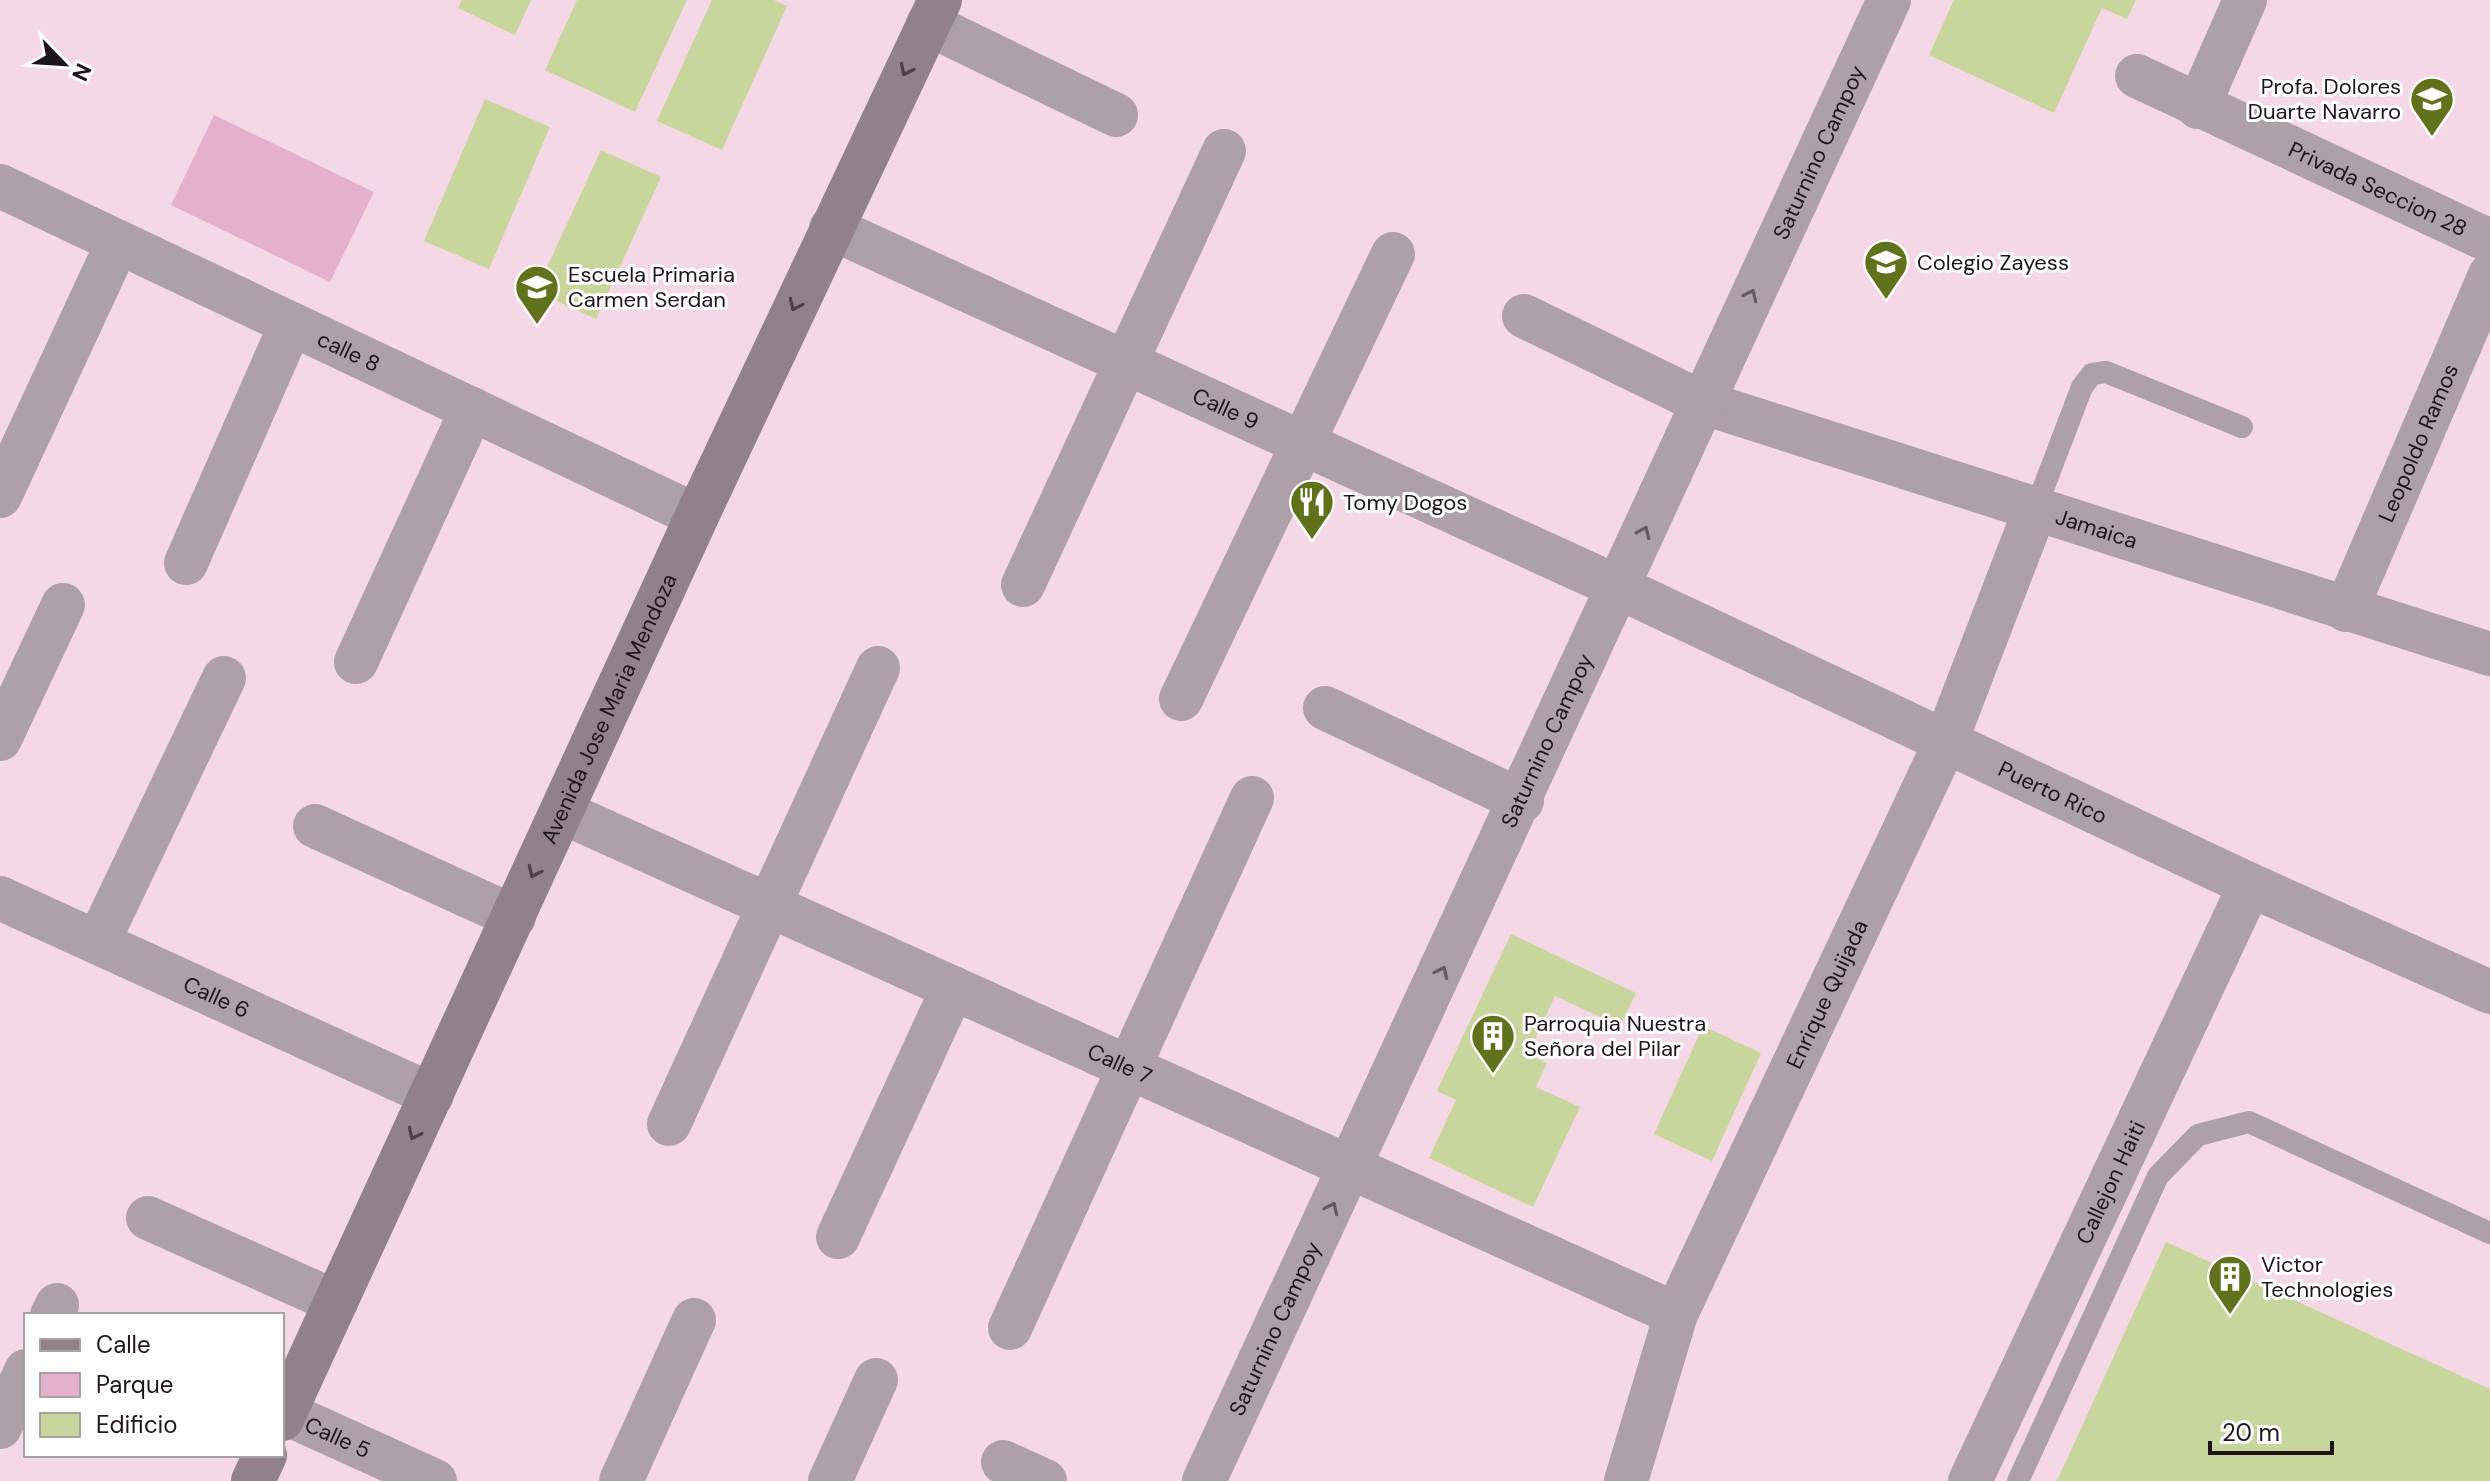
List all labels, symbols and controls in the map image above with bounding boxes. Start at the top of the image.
north arrow [24,24,104,104]
text: N [65,59,98,86]
street label: Saturnino Campoy [1766,60,1871,244]
one-way arrow [900,62,916,77]
place label: Profa. Dolores Duarte Navarro [2248,72,2401,126]
school or university icon: Profa. Dolores Duarte Navarro [2408,75,2456,138]
street label: Privada Seccion 28 [2284,134,2472,243]
school or university icon: Colegio Zayess [1862,238,1910,301]
place label: Colegio Zayess [1917,248,2069,277]
place label: Escuela Primaria Carmen Serdan [568,260,735,314]
school or university icon: Escuela Primaria Carmen Serdan [513,263,561,326]
one-way arrow [1741,289,1757,303]
one-way arrow [789,297,805,312]
street label: calle 8 [313,324,385,378]
street label: Leopoldo Ramos [2371,359,2465,526]
street label: Calle 9 [1188,380,1264,436]
restaurant icon: Tomy Dogos [1288,478,1336,541]
place label: Tomy Dogos [1343,488,1467,517]
street label: Jamaica [2052,502,2141,555]
one-way arrow [1635,526,1651,540]
street label: Avenida Jose Maria Mendoza [534,569,683,848]
street label: Saturnino Campoy [1494,649,1599,832]
street label: Puerto Rico [1994,754,2112,830]
one-way arrow [528,864,544,879]
street label: Enrique Quijada [1779,915,1874,1073]
one-way arrow [1432,966,1448,980]
street label: Calle 6 [179,969,254,1024]
place label: Parroquia Nuestra Señora del Pilar [1524,1009,1706,1063]
building icon: Parroquia Nuestra Señora del Pilar [1469,1012,1517,1075]
street label: Calle 7 [1083,1036,1157,1091]
street label: Callejon Haiti [2069,1116,2152,1249]
one-way arrow [408,1126,424,1140]
one-way arrow [1322,1201,1338,1216]
street label: Saturnino Campoy [1222,1237,1327,1420]
place label: Victor Technologies [2261,1250,2393,1304]
building icon: Victor Technologies [2206,1253,2254,1316]
legend [24,1313,284,1457]
text: Calle [96,1329,151,1360]
text: Parque [96,1369,173,1400]
scale bar [2210,1405,2332,1455]
text: Edificio [96,1409,178,1440]
street label: Calle 5 [300,1409,375,1464]
text: 20 m [2222,1417,2280,1448]

